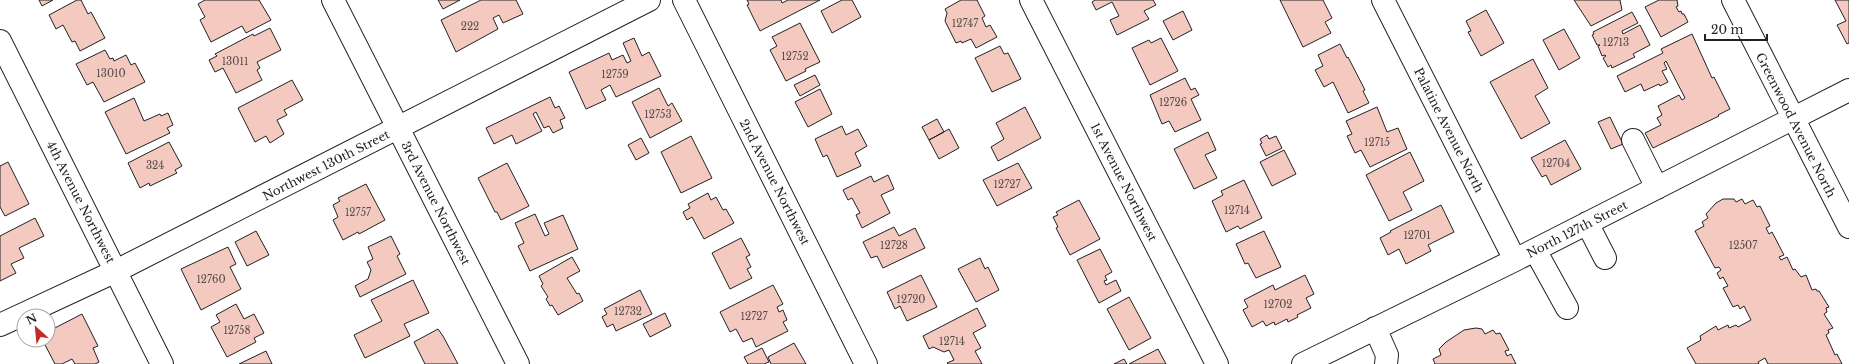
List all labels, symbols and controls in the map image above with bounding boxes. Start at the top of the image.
scale bar [1705,16,1767,42]
house number: 12747 [952,17,979,30]
house number: 222 [461,20,479,33]
text: 20 m [1711,22,1743,37]
house number: 12713 [1603,36,1629,49]
house number: 12752 [781,50,809,63]
street label: Greenwood Avenue North [1753,50,1839,200]
house number: 13011 [222,55,248,68]
street label: Palatine Avenue North [1411,65,1487,195]
house number: 13010 [96,67,126,80]
house number: 12759 [601,68,629,81]
house number: 12726 [1159,96,1187,109]
house number: 12753 [644,108,672,121]
street label: 2nd Avenue Northwest [737,117,814,248]
street label: 1st Avenue Northwest [1088,120,1161,244]
street label: Northwest 130th Street [260,126,392,204]
house number: 12715 [1364,136,1390,149]
street label: 4th Avenue Northwest [44,138,119,266]
street label: 3rd Avenue Northwest [398,139,474,268]
house number: 12704 [1542,157,1570,170]
house number: 324 [146,159,164,172]
house number: 12727 [994,178,1021,191]
street label: North 127th Street [1524,197,1630,261]
house number: 12714 [1224,204,1250,217]
house number: 12757 [345,206,372,219]
house number: 12701 [1403,229,1431,242]
house number: 12728 [880,239,908,252]
house number: 12507 [1729,239,1758,252]
house number: 12760 [196,273,226,286]
house number: 12720 [897,293,925,306]
house number: 12702 [1264,298,1292,311]
house number: 12732 [614,305,642,318]
north arrow [16,308,56,348]
text: N [24,310,40,328]
house number: 12727 [741,310,768,323]
house number: 12758 [223,324,251,337]
house number: 12714 [939,335,965,348]

